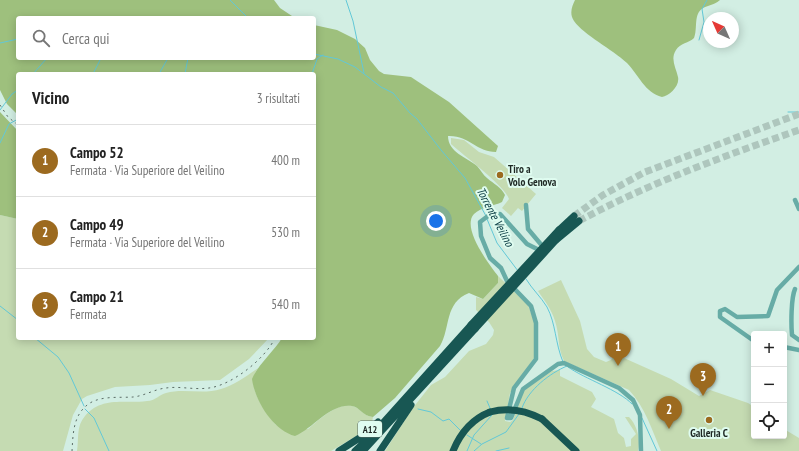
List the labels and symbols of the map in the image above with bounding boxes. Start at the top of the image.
north arrow [703,12,739,48]
place label: Tiro a Volo Genova [507,162,557,189]
marker: Tiro a Volo Genova [495,170,505,180]
water label: Torrente Veilino [474,185,518,250]
your location [426,211,446,231]
pin: 1 [605,333,631,366]
pin: 3 [690,363,716,396]
pin: 2 [656,396,682,429]
marker: Galleria C [704,415,714,425]
road number: A12 [358,421,382,437]
place label: Galleria C [690,426,728,440]

